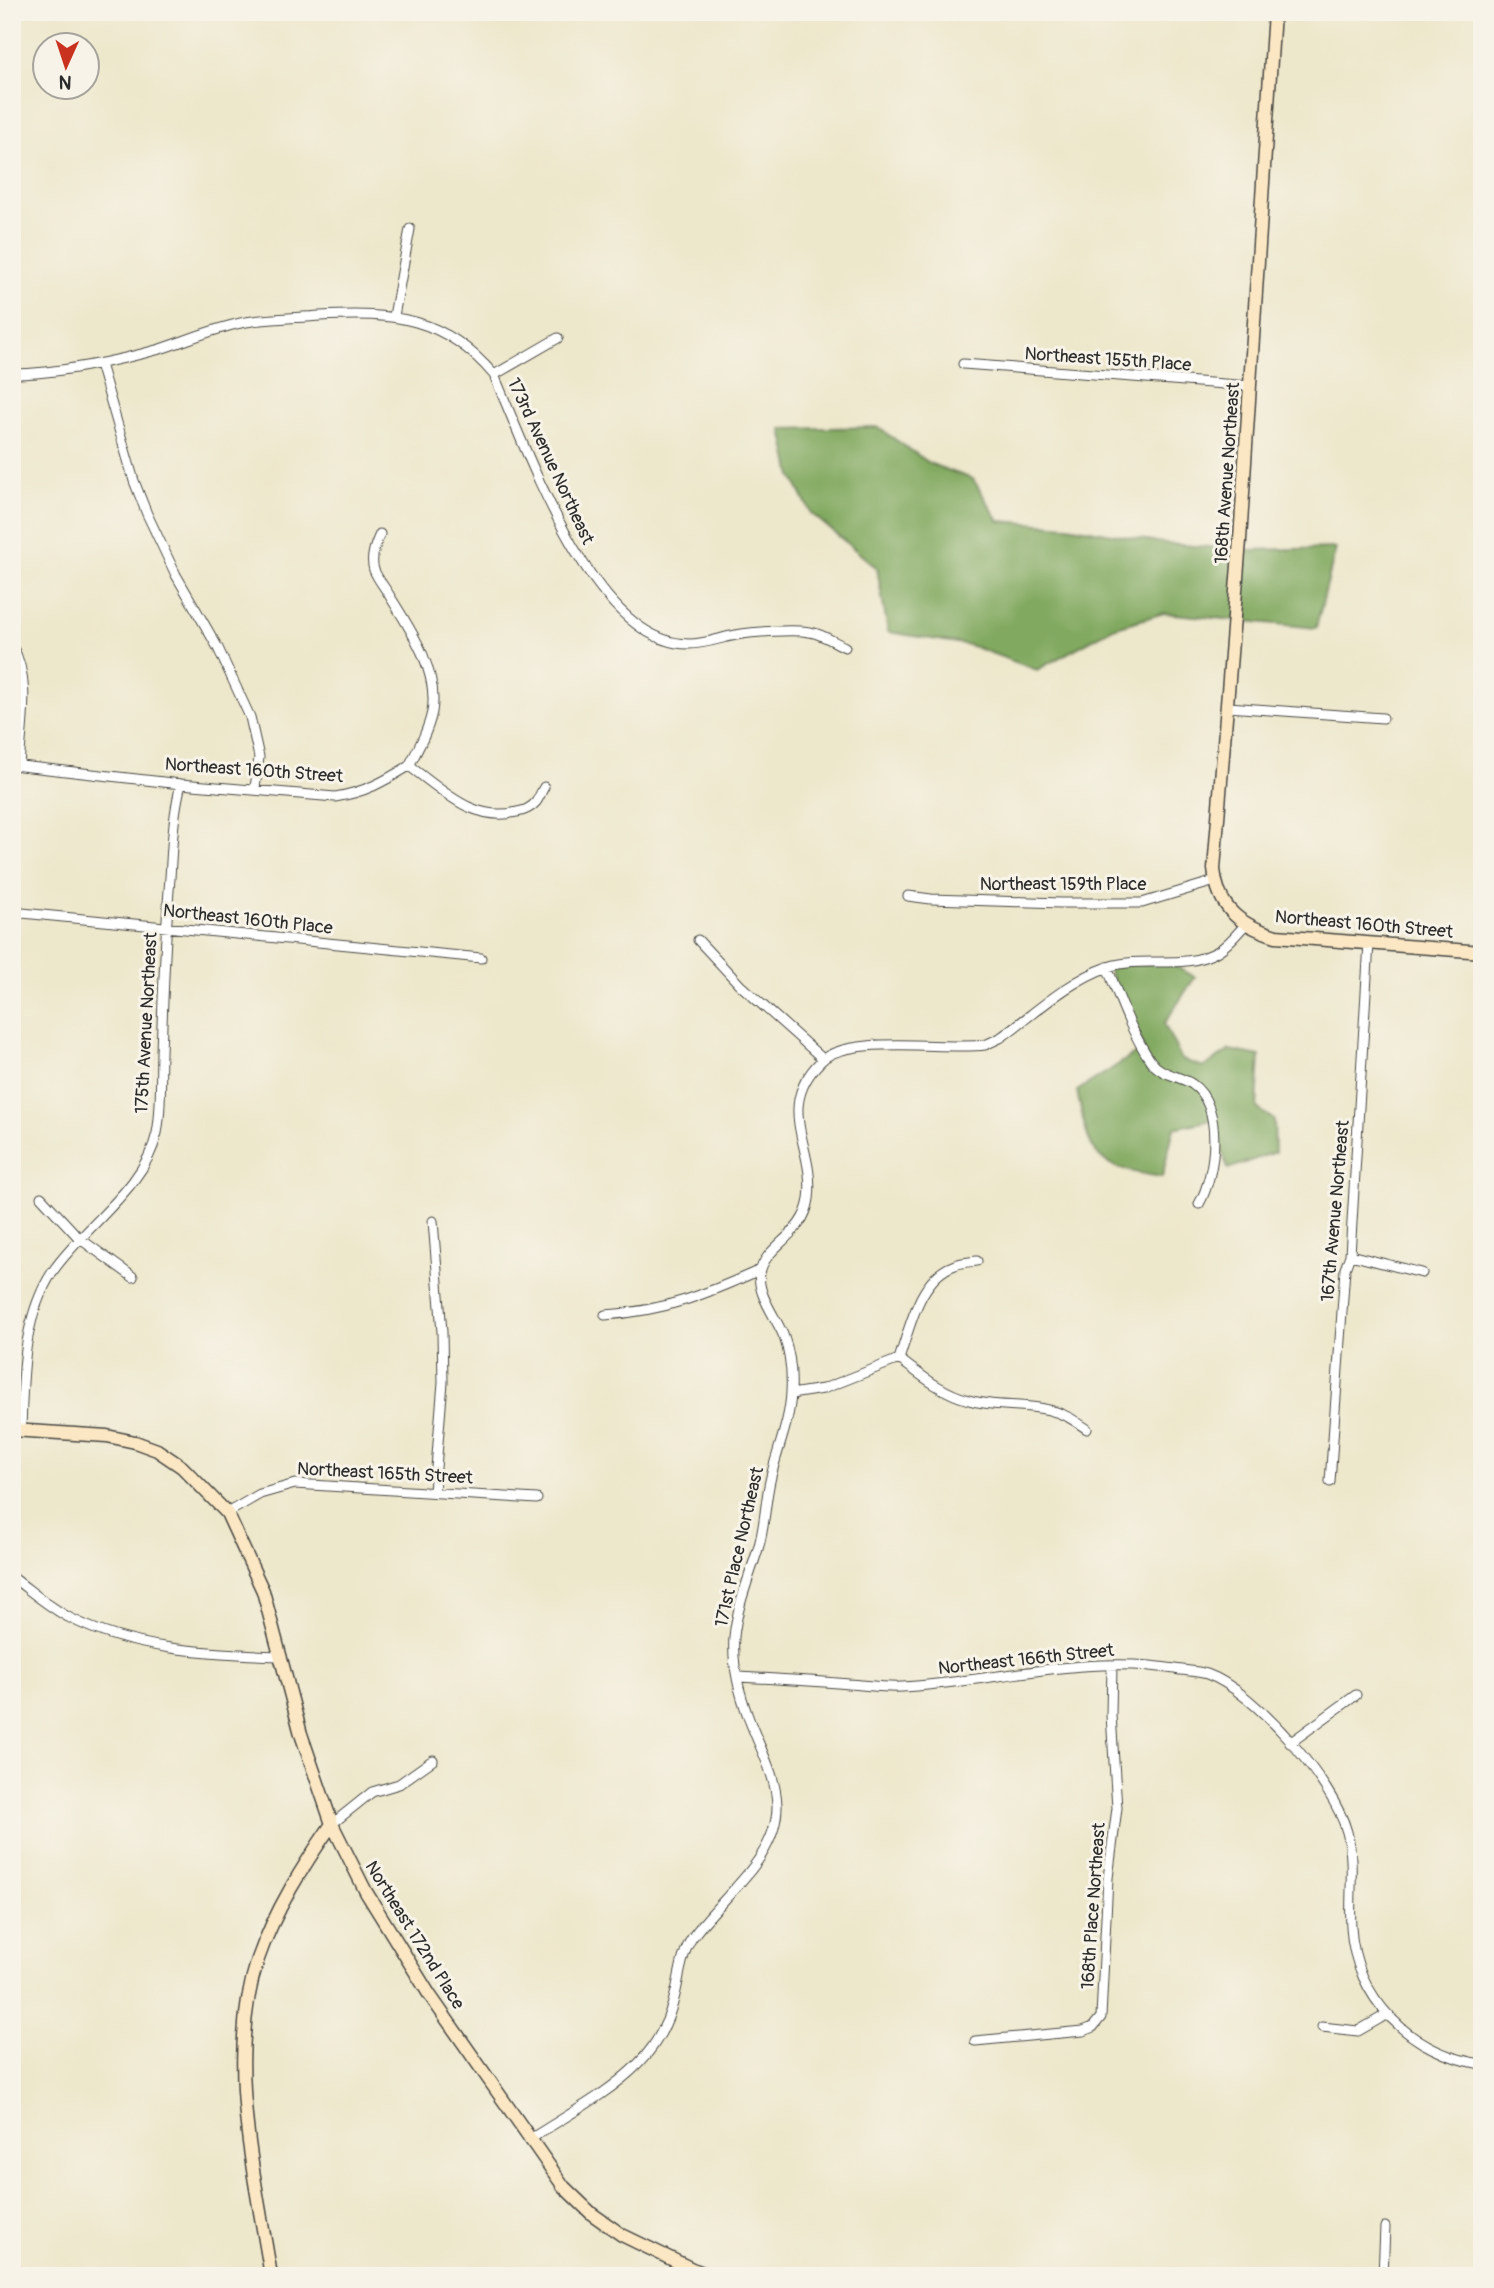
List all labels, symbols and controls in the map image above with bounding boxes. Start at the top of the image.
north arrow [32,32,102,102]
text: N [58,70,72,94]
street label: Northeast 155th Place [1024,342,1192,377]
street label: 173rd Avenue Northeast [502,374,600,549]
street label: 168th Avenue Northeast [1210,381,1245,565]
street label: Northeast 160th Street [164,753,345,788]
street label: Northeast 159th Place [980,873,1146,896]
street label: Northeast 160th Place [162,899,334,940]
street label: Northeast 160th Street [1274,905,1455,944]
street label: 175th Avenue Northeast [130,931,163,1114]
street label: 167th Avenue Northeast [1316,1119,1355,1303]
street label: Northeast 165th Street [296,1457,474,1490]
street label: 171st Place Northeast [710,1464,769,1630]
street label: Northeast 166th Street [937,1639,1116,1680]
street label: 168th Place Northeast [1076,1821,1111,1990]
street label: Northeast 172nd Place [360,1857,470,2014]

